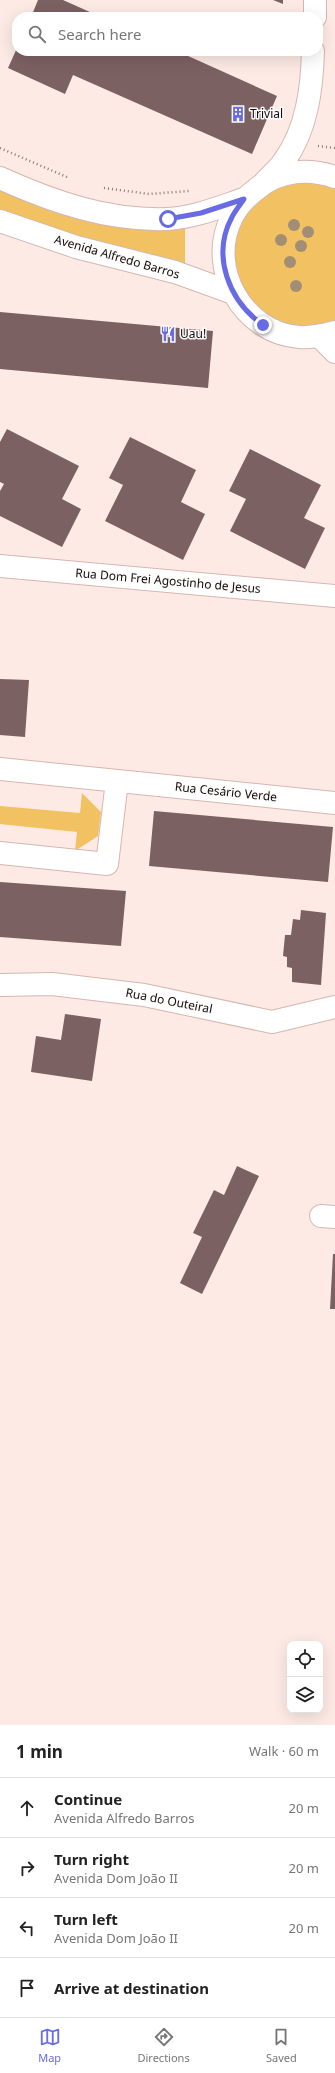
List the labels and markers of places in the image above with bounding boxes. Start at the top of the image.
building icon: Trivial [229,105,247,123]
place label: Trivial [250,105,283,122]
restaurant icon: Uau! [159,325,177,343]
place label: Uau! [180,325,206,342]

